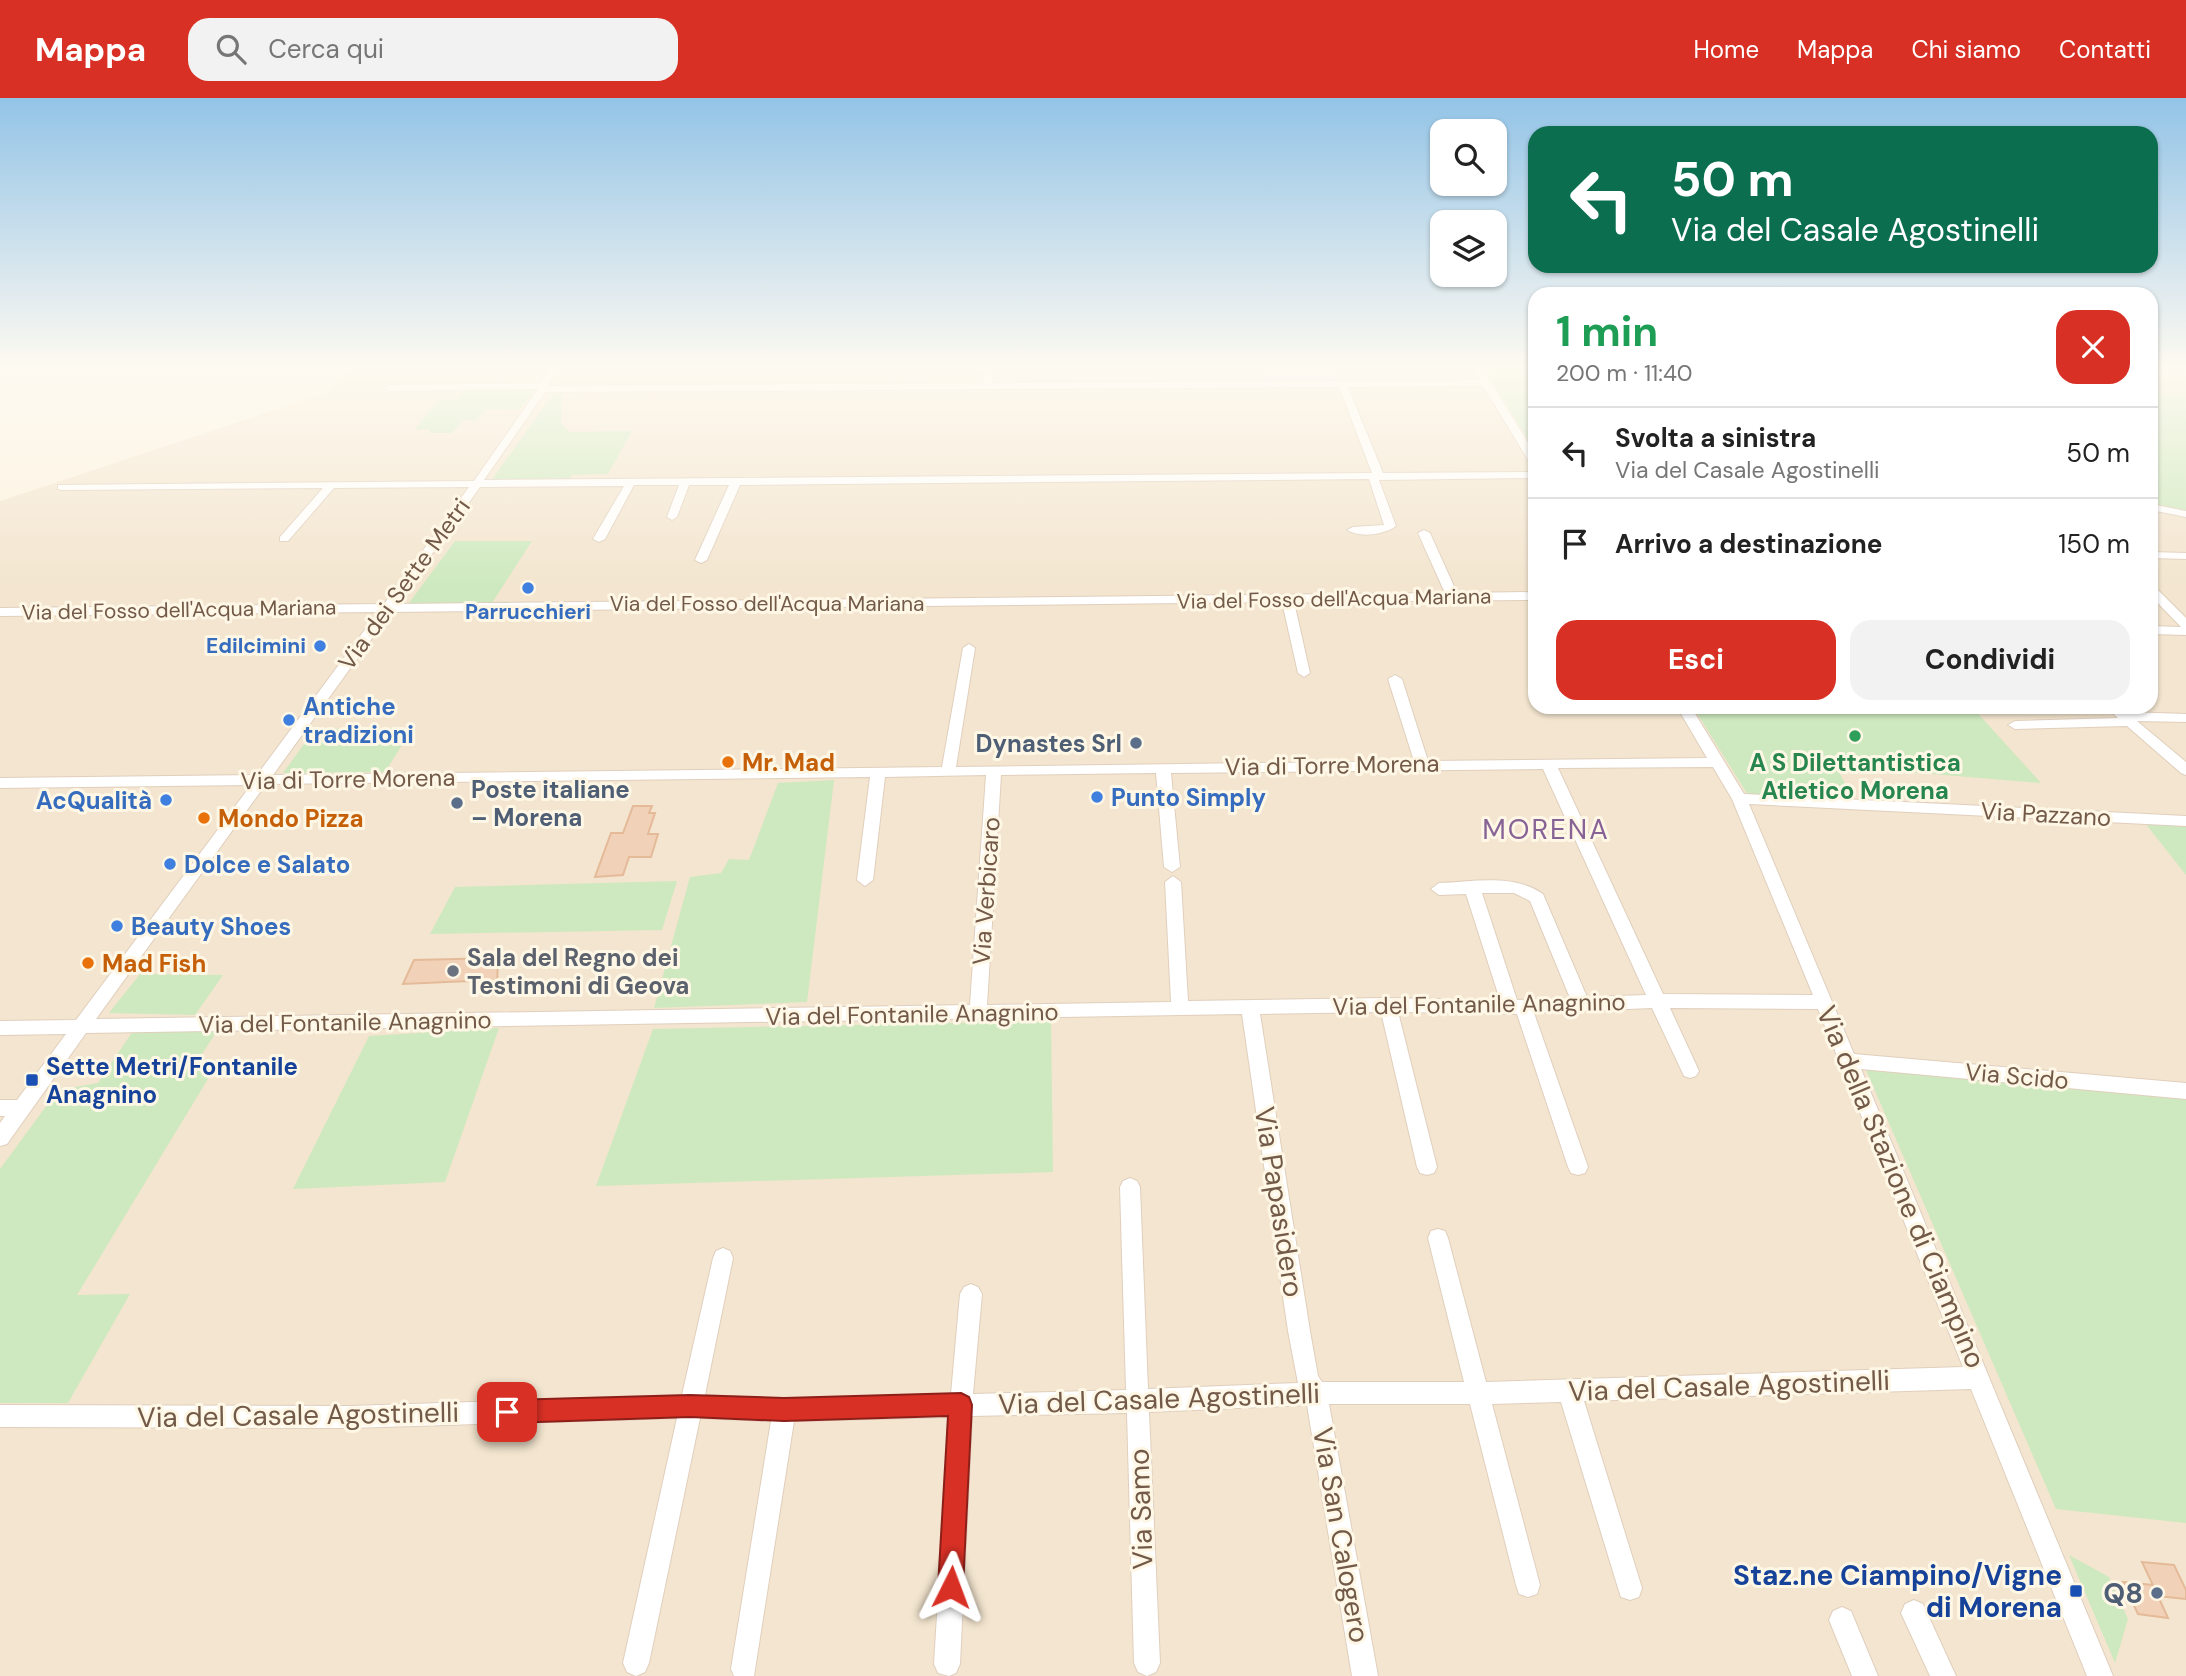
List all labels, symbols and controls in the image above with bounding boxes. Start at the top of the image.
search box [188,18,678,81]
text: Mappa [35,28,146,71]
icon: search [212,30,250,68]
text: Cerca qui [268,32,384,66]
text: Home [1693,34,1759,65]
text: Mappa [1797,34,1873,65]
text: Chi siamo [1911,34,2021,65]
text: Contatti [2059,34,2151,65]
map controls [1430,119,1507,287]
button: search [1430,119,1507,196]
text: 50 m [1671,147,1794,211]
icon: left [1556,154,1647,245]
text: Via del Casale Agostinelli [1671,209,2039,251]
button: layers [1430,210,1507,287]
text: 1 min [1556,304,1658,359]
button: close [2056,310,2130,384]
text: 200 m · 11:40 [1556,358,1693,388]
text: Svolta a sinistra [1615,421,1816,455]
icon: left [1556,434,1594,472]
text: 50 m [2066,436,2130,470]
text: Via del Casale Agostinelli [1615,455,1880,485]
street label: Via dei Sette Metri [331,492,477,676]
icon: arrive [1556,525,1594,563]
text: Arrivo a destinazione [1615,527,1882,561]
text: 150 m [2058,527,2130,561]
marker: Parrucchieri [520,580,536,596]
street label: Via del Fosso dell'Acqua Mariana [1176,582,1492,616]
street label: Via del Fosso dell'Acqua Mariana [610,590,924,618]
street label: Via del Fosso dell'Acqua Mariana [21,593,337,627]
place label: Parrucchieri [465,598,591,626]
button: Esci [1556,620,1836,700]
button: Condividi [1850,620,2130,700]
place label: Edilcimini [206,632,306,660]
marker: Edilcimini [312,638,328,654]
place label: Antiche tradizioni [303,691,414,750]
marker: Antiche tradizioni [281,712,297,728]
place label: Dynastes Srl [976,728,1122,759]
marker: A S Dilettantistica Atletico Morena [1847,728,1863,744]
marker: Dynastes Srl [1128,735,1144,751]
place label: Mr. Mad [742,747,835,778]
place label: A S Dilettantistica Atletico Morena [1749,747,1961,806]
street label: Via di Torre Morena [1224,748,1440,782]
marker: Mr. Mad [720,754,736,770]
street label: Via di Torre Morena [240,762,456,796]
place label: Poste italiane – Morena [471,774,630,833]
place label: Punto Simply [1111,782,1266,813]
place label: AcQualità [36,785,152,816]
marker: Punto Simply [1089,789,1105,805]
marker: AcQualità [158,792,174,808]
marker: Poste italiane – Morena [449,795,465,811]
street label: Via Pazzano [1980,795,2112,833]
place label: Mondo Pizza [218,803,364,834]
marker: Mondo Pizza [196,810,212,826]
district label: MORENA [1482,811,1610,848]
street label: Via Verbicaro [965,816,1007,966]
place label: Dolce e Salato [184,849,350,880]
marker: Dolce e Salato [162,856,178,872]
place label: Beauty Shoes [131,911,291,942]
marker: Beauty Shoes [109,918,125,934]
place label: Sala del Regno dei Testimoni di Geova [467,942,689,1001]
place label: Mad Fish [102,948,206,979]
marker: Mad Fish [80,955,96,971]
marker: Sala del Regno dei Testimoni di Geova [445,963,461,979]
street label: Via del Fontanile Anagnino [1332,986,1626,1022]
street label: Via del Fontanile Anagnino [765,996,1059,1032]
street label: Via della Stazione di Ciampino [1808,1000,1994,1374]
street label: Via del Fontanile Anagnino [198,1004,492,1040]
place label: Sette Metri/Fontanile Anagnino [46,1051,298,1110]
street label: Via Scido [1964,1056,2070,1096]
marker: Sette Metri/Fontanile Anagnino [24,1072,40,1088]
street label: Via Papasidero [1246,1104,1312,1300]
street label: Via del Casale Agostinelli [1567,1362,1891,1410]
street label: Via del Casale Agostinelli [997,1375,1321,1423]
pin [477,1382,537,1442]
icon: arrive [488,1393,526,1431]
street label: Via del Casale Agostinelli [137,1394,459,1436]
street label: Via San Calogero [1304,1424,1378,1646]
street label: Via Samo [1120,1448,1162,1570]
position arrow [914,1550,988,1624]
place label: Staz.ne Ciampino/Vigne di Morena [1733,1557,2062,1626]
place label: Q8 [2103,1575,2143,1612]
marker: Staz.ne Ciampino/Vigne di Morena [2068,1583,2084,1599]
marker: Q8 [2149,1585,2165,1601]

